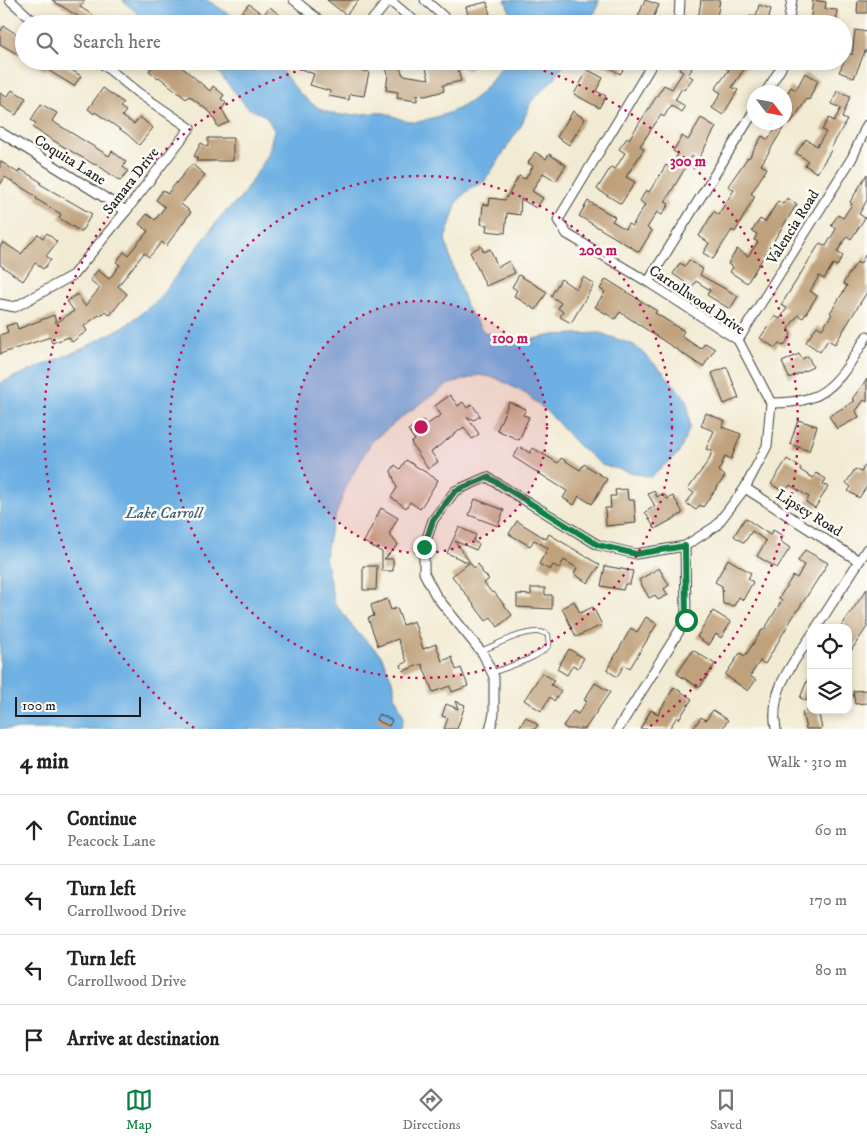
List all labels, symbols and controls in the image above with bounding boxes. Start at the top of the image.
search box [15,15,852,70]
icon: search [33,29,61,57]
text: Search here [73,31,161,54]
north arrow [747,85,792,130]
street label: Coquita Lane [30,130,110,190]
street label: Samara Drive [99,143,163,219]
text: 300 m [670,152,707,171]
street label: Valencia Road [762,186,824,269]
text: 200 m [579,241,618,260]
street label: Carrollwood Drive [645,261,749,339]
text: 100 m [492,329,529,348]
centre of rings [412,418,430,436]
street label: Lipsey Road [772,485,846,541]
water label: Lake Carroll [125,503,204,523]
route end [413,536,436,559]
route start [675,609,698,632]
map controls [807,624,852,714]
button: locate [807,624,852,669]
button: layers [807,669,852,714]
scale bar [15,694,141,717]
text: 100 m [22,697,56,715]
text: 4 min [20,749,69,775]
text: Walk · 310 m [767,752,847,772]
text: Continue [67,808,137,831]
icon: ahead [20,816,48,844]
text: 60 m [815,820,847,840]
text: Peacock Lane [67,831,156,851]
text: Turn left [67,878,136,901]
icon: left [20,886,48,914]
text: 170 m [809,890,847,910]
text: Carrollwood Drive [67,901,186,921]
text: Turn left [67,948,136,971]
icon: left [20,956,48,984]
text: 80 m [815,960,847,980]
text: Carrollwood Drive [67,971,186,991]
icon: arrive [20,1026,48,1054]
text: Arrive at destination [67,1028,219,1051]
tab: Map [125,1086,153,1134]
tab: Directions [402,1086,460,1134]
tab: Saved [710,1086,742,1134]

